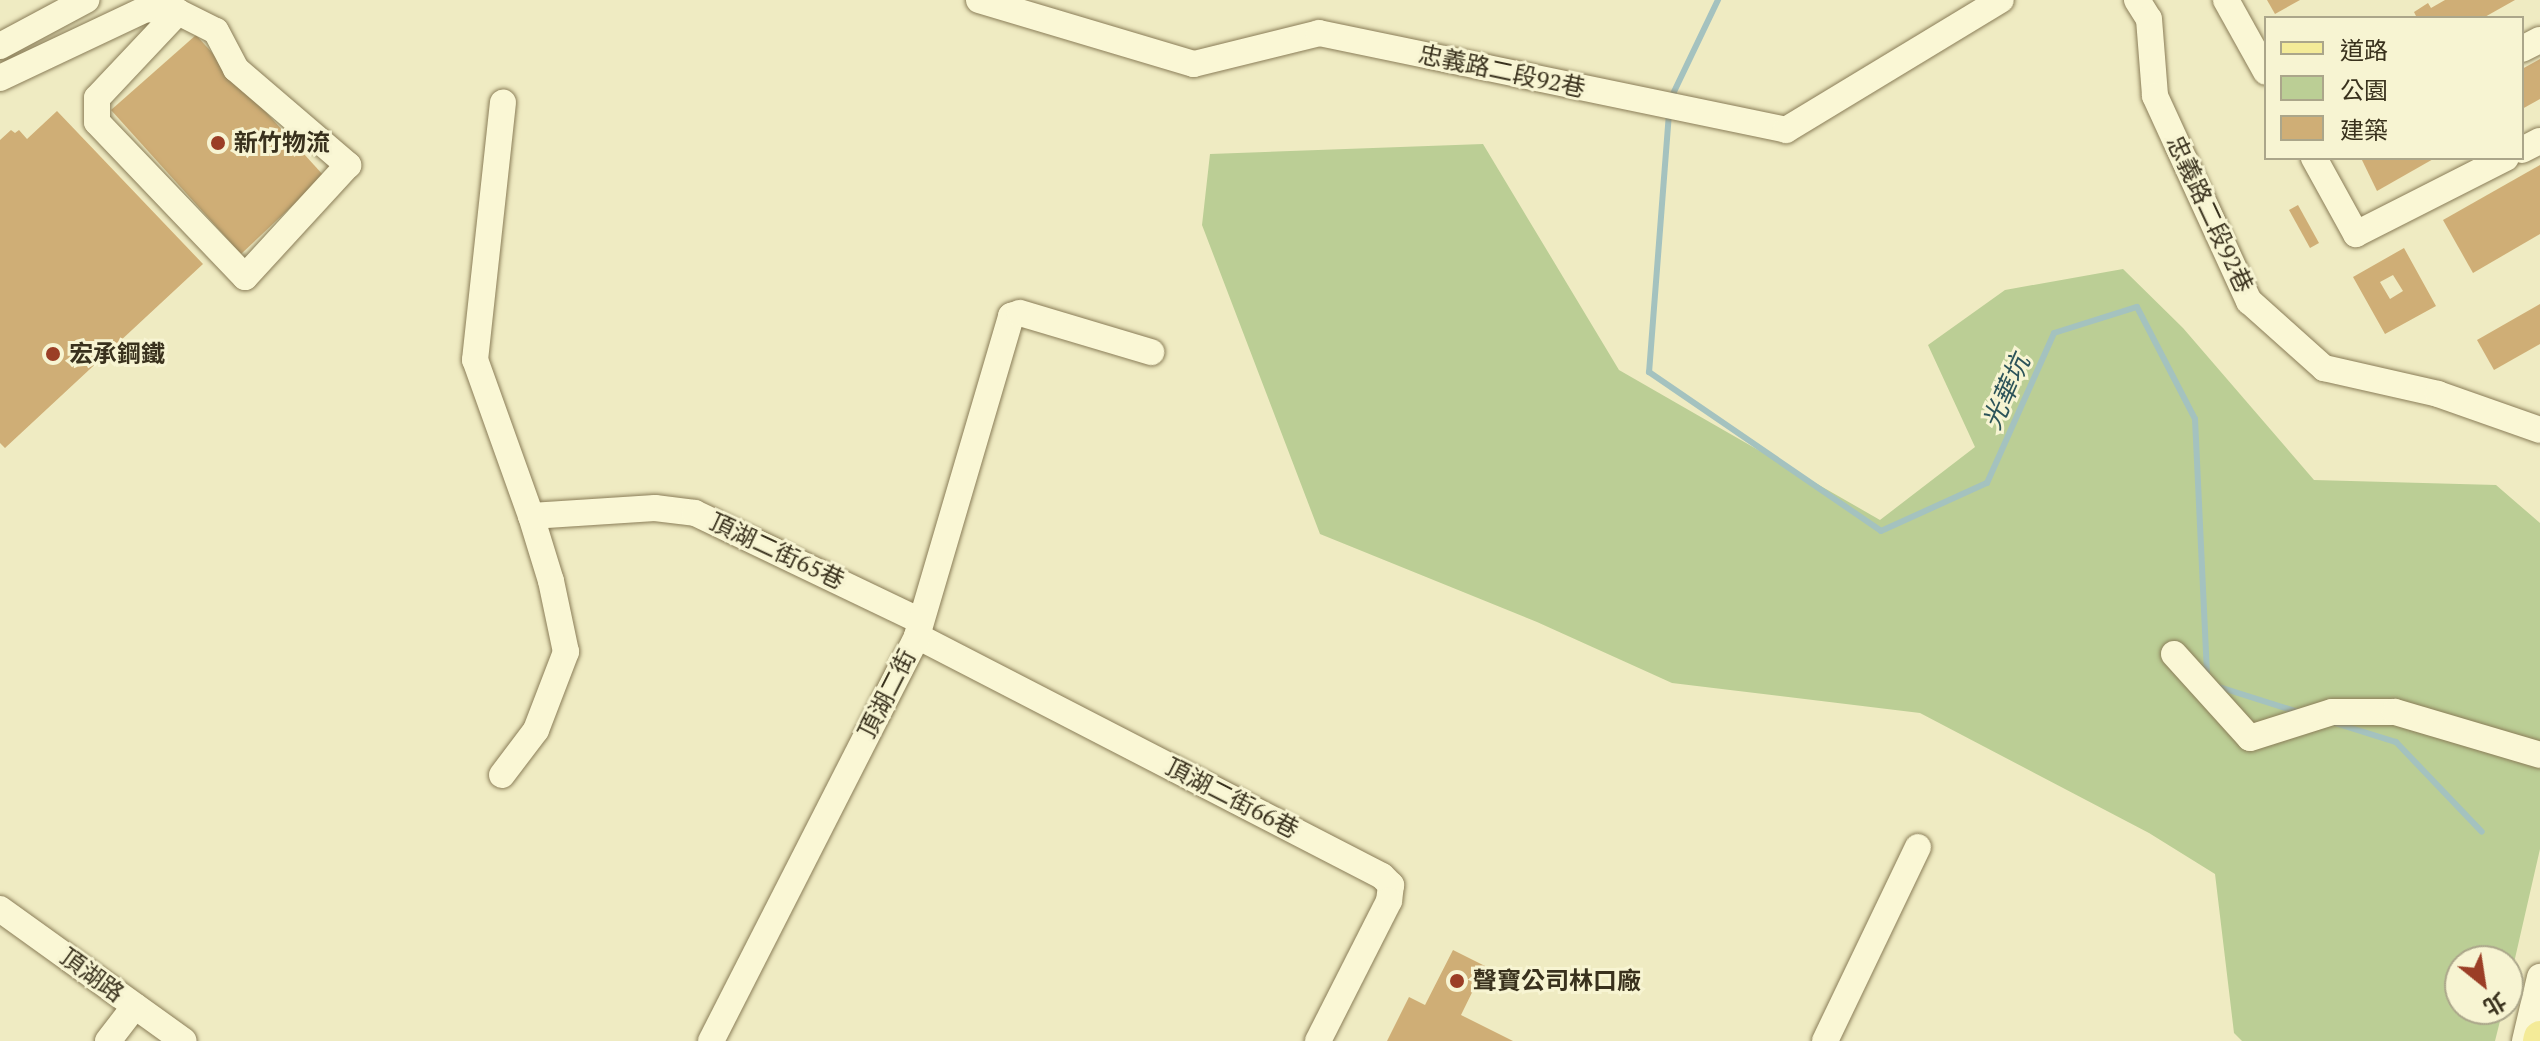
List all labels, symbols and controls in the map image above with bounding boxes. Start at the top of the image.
legend [2264,16,2524,160]
text: 道路 [2340,34,2388,66]
street label: 忠義路二段92巷 [1416,39,1588,103]
text: 公園 [2340,74,2388,106]
text: 建築 [2340,114,2388,146]
place label: 新竹物流 [234,129,330,157]
street label: 忠義路二段92巷 [2161,131,2259,297]
marker: 新竹物流 [209,134,227,152]
place label: 宏承鋼鐵 [69,340,165,368]
marker: 宏承鋼鐵 [44,345,62,363]
water label: 光華坑 [1976,350,2036,434]
street label: 頂湖二街65巷 [705,507,849,595]
street label: 頂湖二街 [852,645,922,743]
street label: 頂湖二街66巷 [1161,752,1303,844]
street label: 頂湖路 [54,942,130,1008]
north arrow [2444,945,2524,1025]
place label: 聲寶公司林口廠 [1473,967,1641,995]
marker: 聲寶公司林口廠 [1448,972,1466,990]
text: 北 [2478,986,2512,1023]

